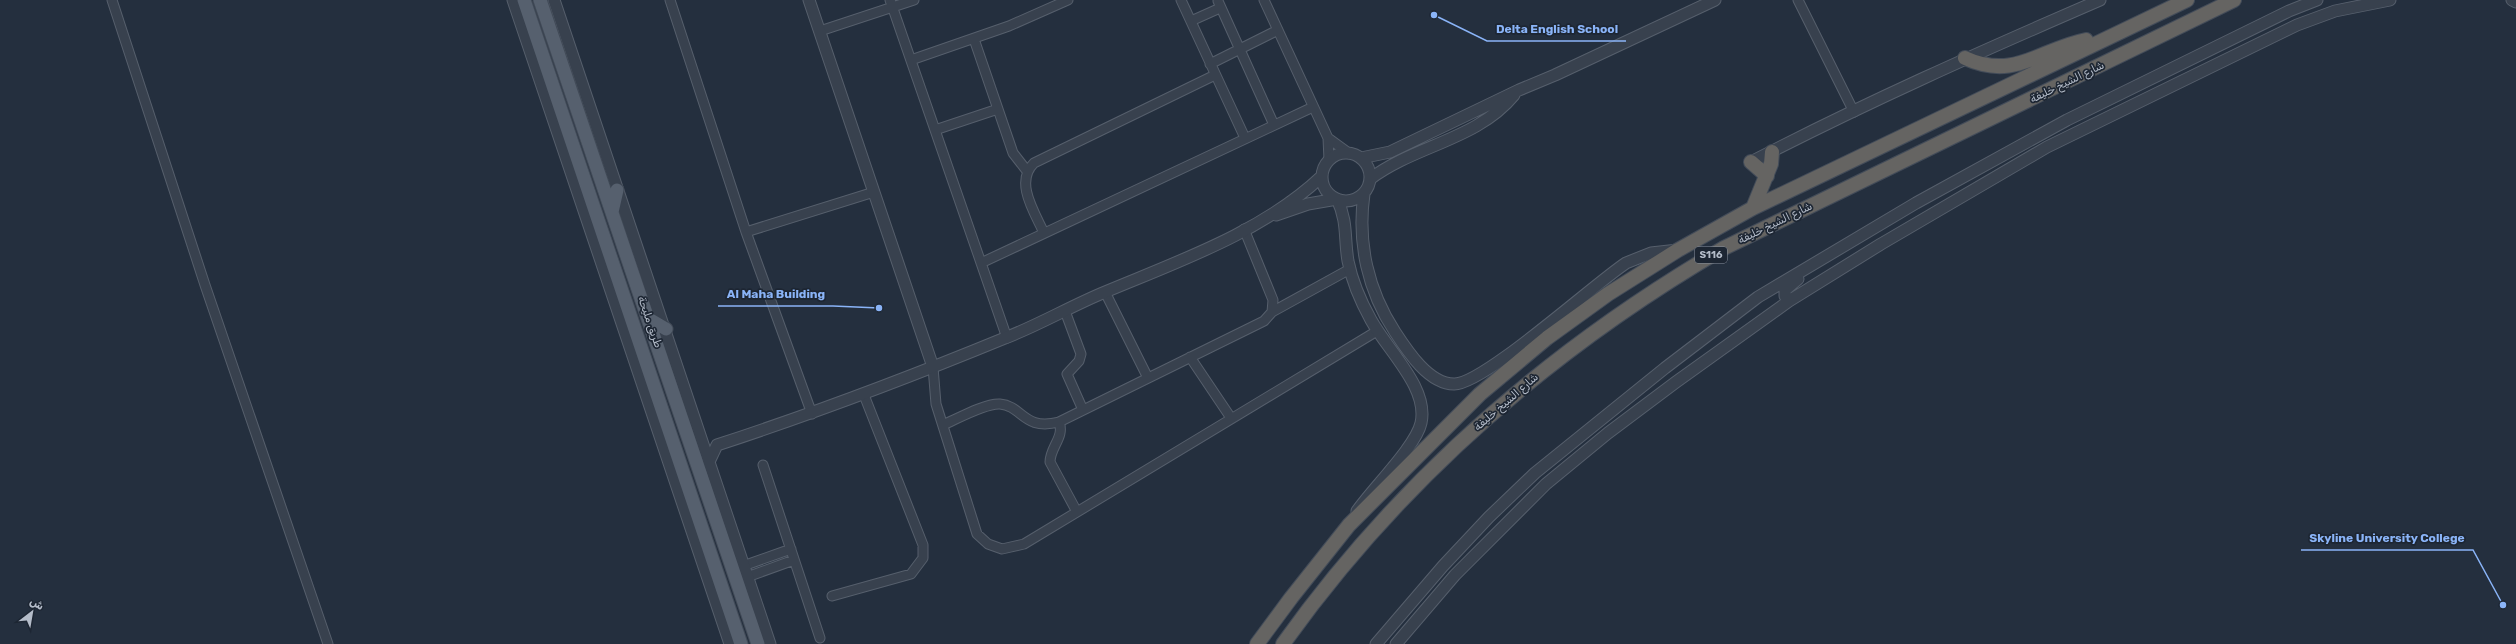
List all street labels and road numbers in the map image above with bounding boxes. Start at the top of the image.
street label: شارع الشيخ خليفة [2028,58,2107,107]
street label: شارع الشيخ خليفة [1736,199,1815,248]
road number: S116 [1695,247,1727,263]
street label: طريق مليحة [634,294,665,350]
street label: شارع الشيخ خليفة [1471,371,1542,435]

